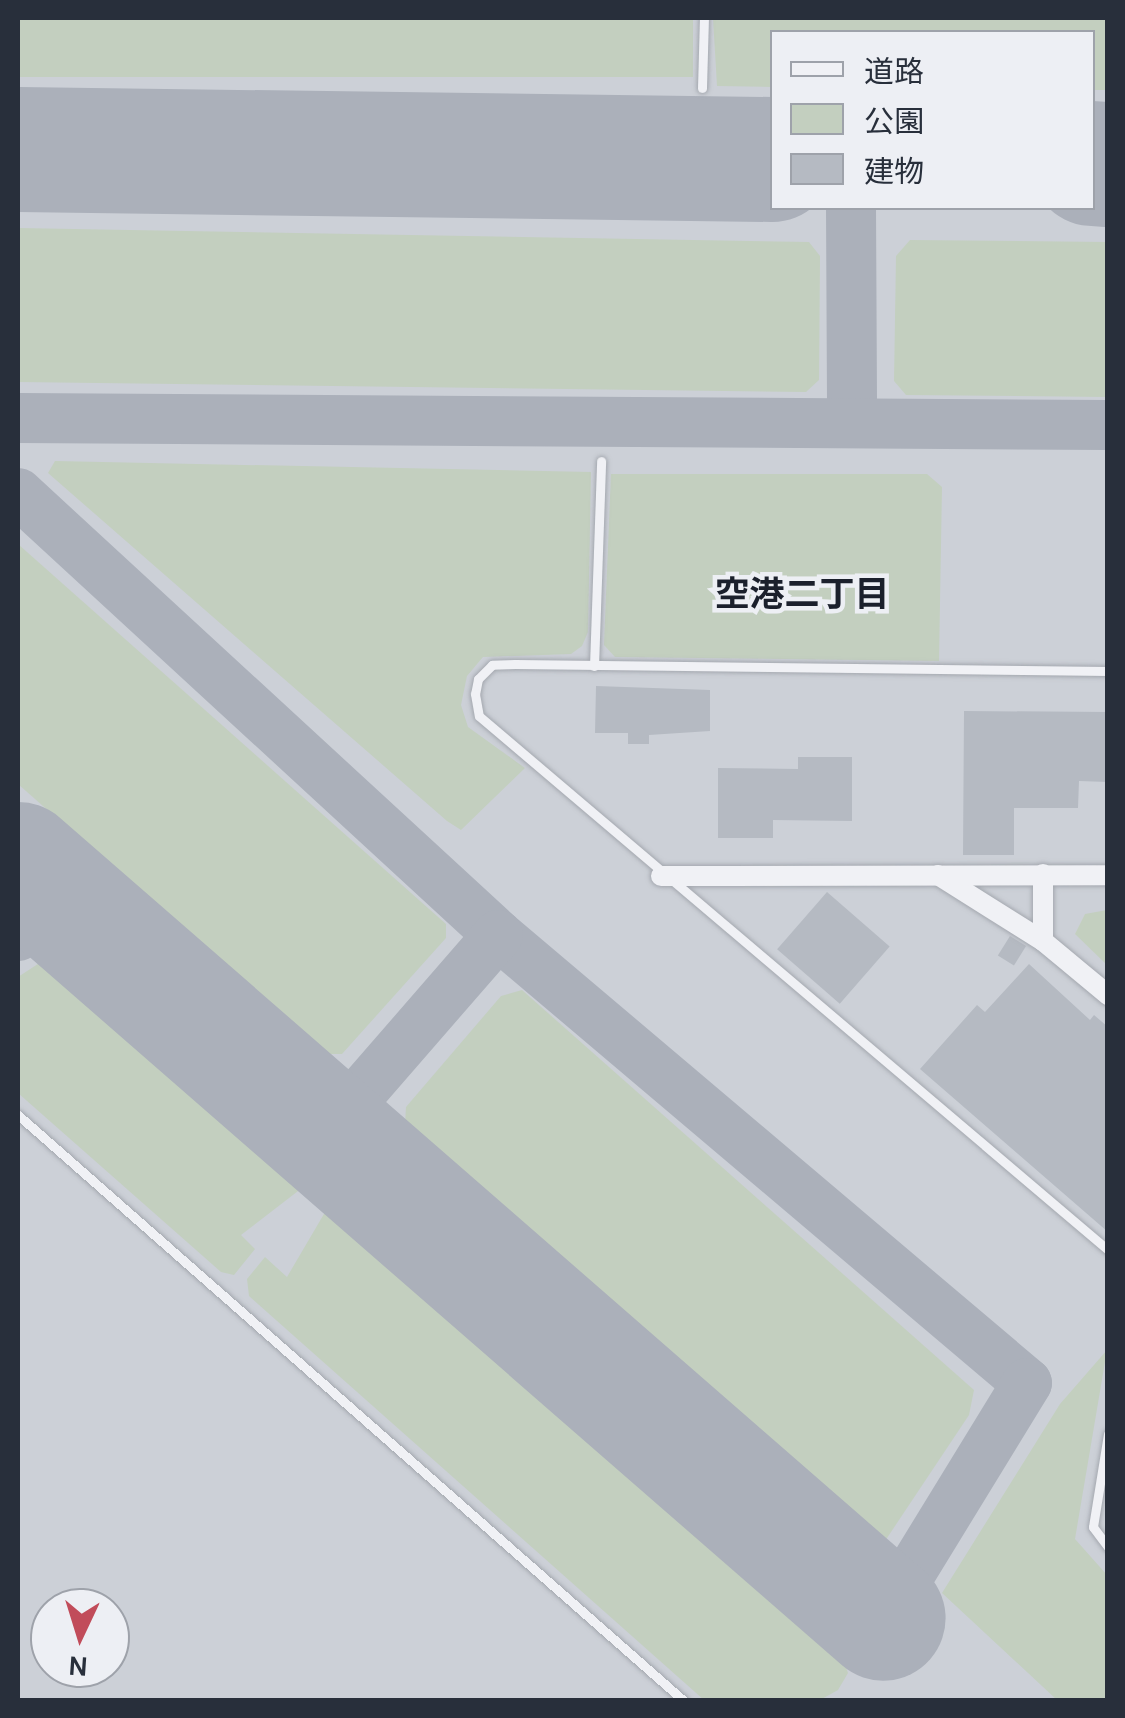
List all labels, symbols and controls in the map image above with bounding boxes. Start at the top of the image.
legend [770,30,1095,210]
text: 道路 [864,54,924,90]
text: 公園 [864,104,924,140]
text: 建物 [864,154,924,190]
district label: 空港二丁目 [715,574,889,616]
north arrow [30,1588,130,1688]
text: N [67,1649,89,1684]

